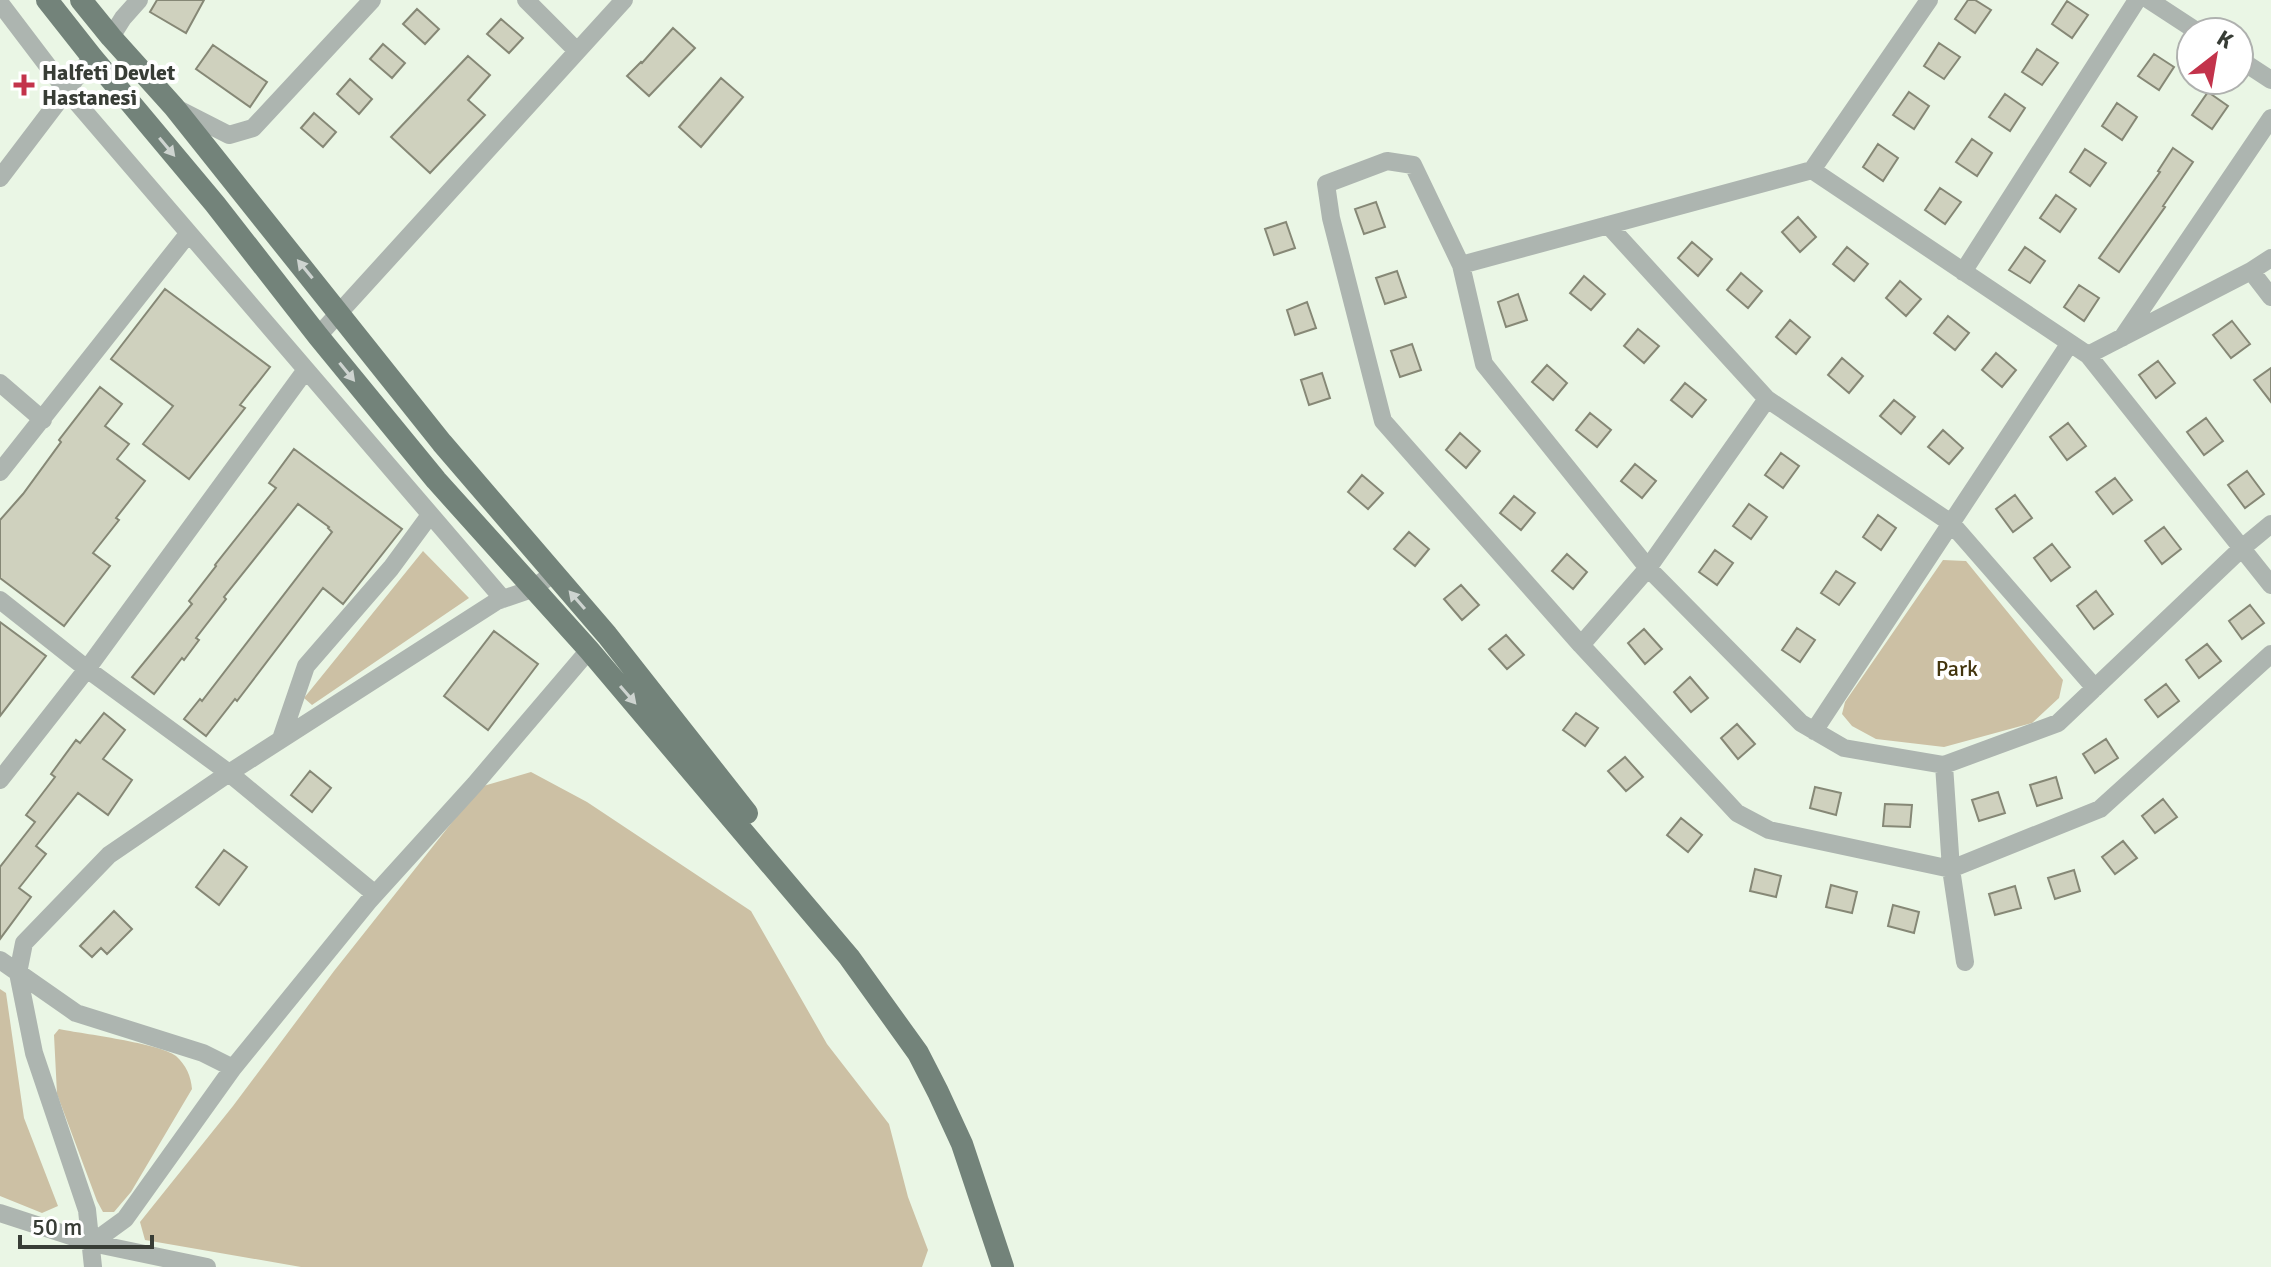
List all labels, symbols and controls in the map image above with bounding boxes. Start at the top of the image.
north arrow [2175,16,2255,96]
text: K [2212,24,2238,55]
place label: Halfeti Devlet Hastanesi [42,59,175,111]
marker: Halfeti Devlet Hastanesi [13,74,35,96]
one-way arrow [158,137,175,157]
one-way arrow [297,259,314,279]
one-way arrow [339,362,355,382]
one-way arrow [569,590,586,610]
park label: Park [1936,655,1978,682]
one-way arrow [619,685,636,705]
scale bar [20,1199,152,1249]
text: 50 m [32,1212,82,1242]

